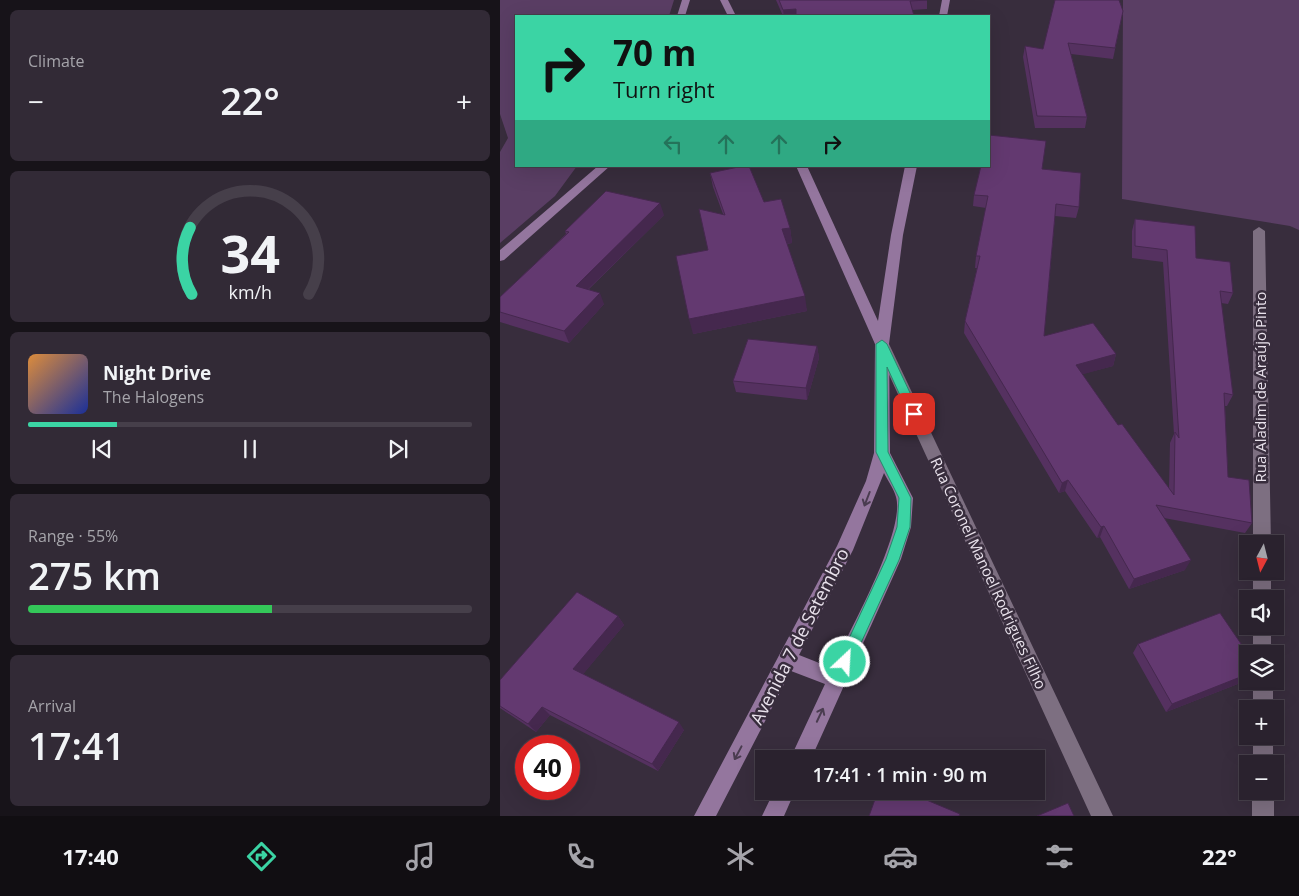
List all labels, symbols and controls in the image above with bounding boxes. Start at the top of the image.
text: 70 m [613,29,696,76]
icon: right [530,35,595,100]
text: Climate [28,50,85,72]
text: 22° [220,74,280,126]
text: Turn right [613,74,715,104]
text: − [28,82,44,120]
text: + [456,82,472,120]
icon: left [659,130,687,158]
icon: ahead [712,130,740,158]
icon: ahead [765,130,793,158]
icon: right [818,130,846,158]
text: 34 [220,217,280,288]
text: km/h [228,280,272,304]
street label: Rua Aladim de Araújo Pinto [1250,292,1270,482]
text: Night Drive [103,360,211,386]
text: The Halogens [103,386,204,408]
pin [893,393,935,435]
icon: arrive [900,400,928,428]
icon: previous [88,435,116,463]
icon: pause [236,435,264,463]
icon: next [384,435,412,463]
street label: Rua Coronel Manoel Rodrigues Filho [926,454,1052,692]
one-way arrow [862,491,871,506]
text: Range · 55% [28,525,118,547]
north arrow [1239,535,1284,580]
map controls [1239,535,1284,800]
street label: Avenida 7 de Setembro [744,544,854,728]
text: 275 km [28,549,161,601]
button: sound [1239,590,1284,635]
position arrow [818,635,870,687]
button: layers [1239,645,1284,690]
text: Arrival [28,695,76,717]
button: + [1239,700,1284,745]
one-way arrow [816,707,826,722]
text: 17:41 [28,719,125,771]
speed limit sign: 40 [515,735,580,800]
one-way arrow [733,745,742,760]
button: − [1239,755,1284,800]
text: 17:41 · 1 min · 90 m [813,762,987,788]
icon: directions [244,839,279,874]
icon: music [403,839,438,874]
icon: phone [563,839,598,874]
icon: climate [723,839,758,874]
icon: car [883,839,918,874]
icon: filters [1042,839,1077,874]
text: 17:40 [62,841,119,871]
text: 22° [1202,841,1237,871]

